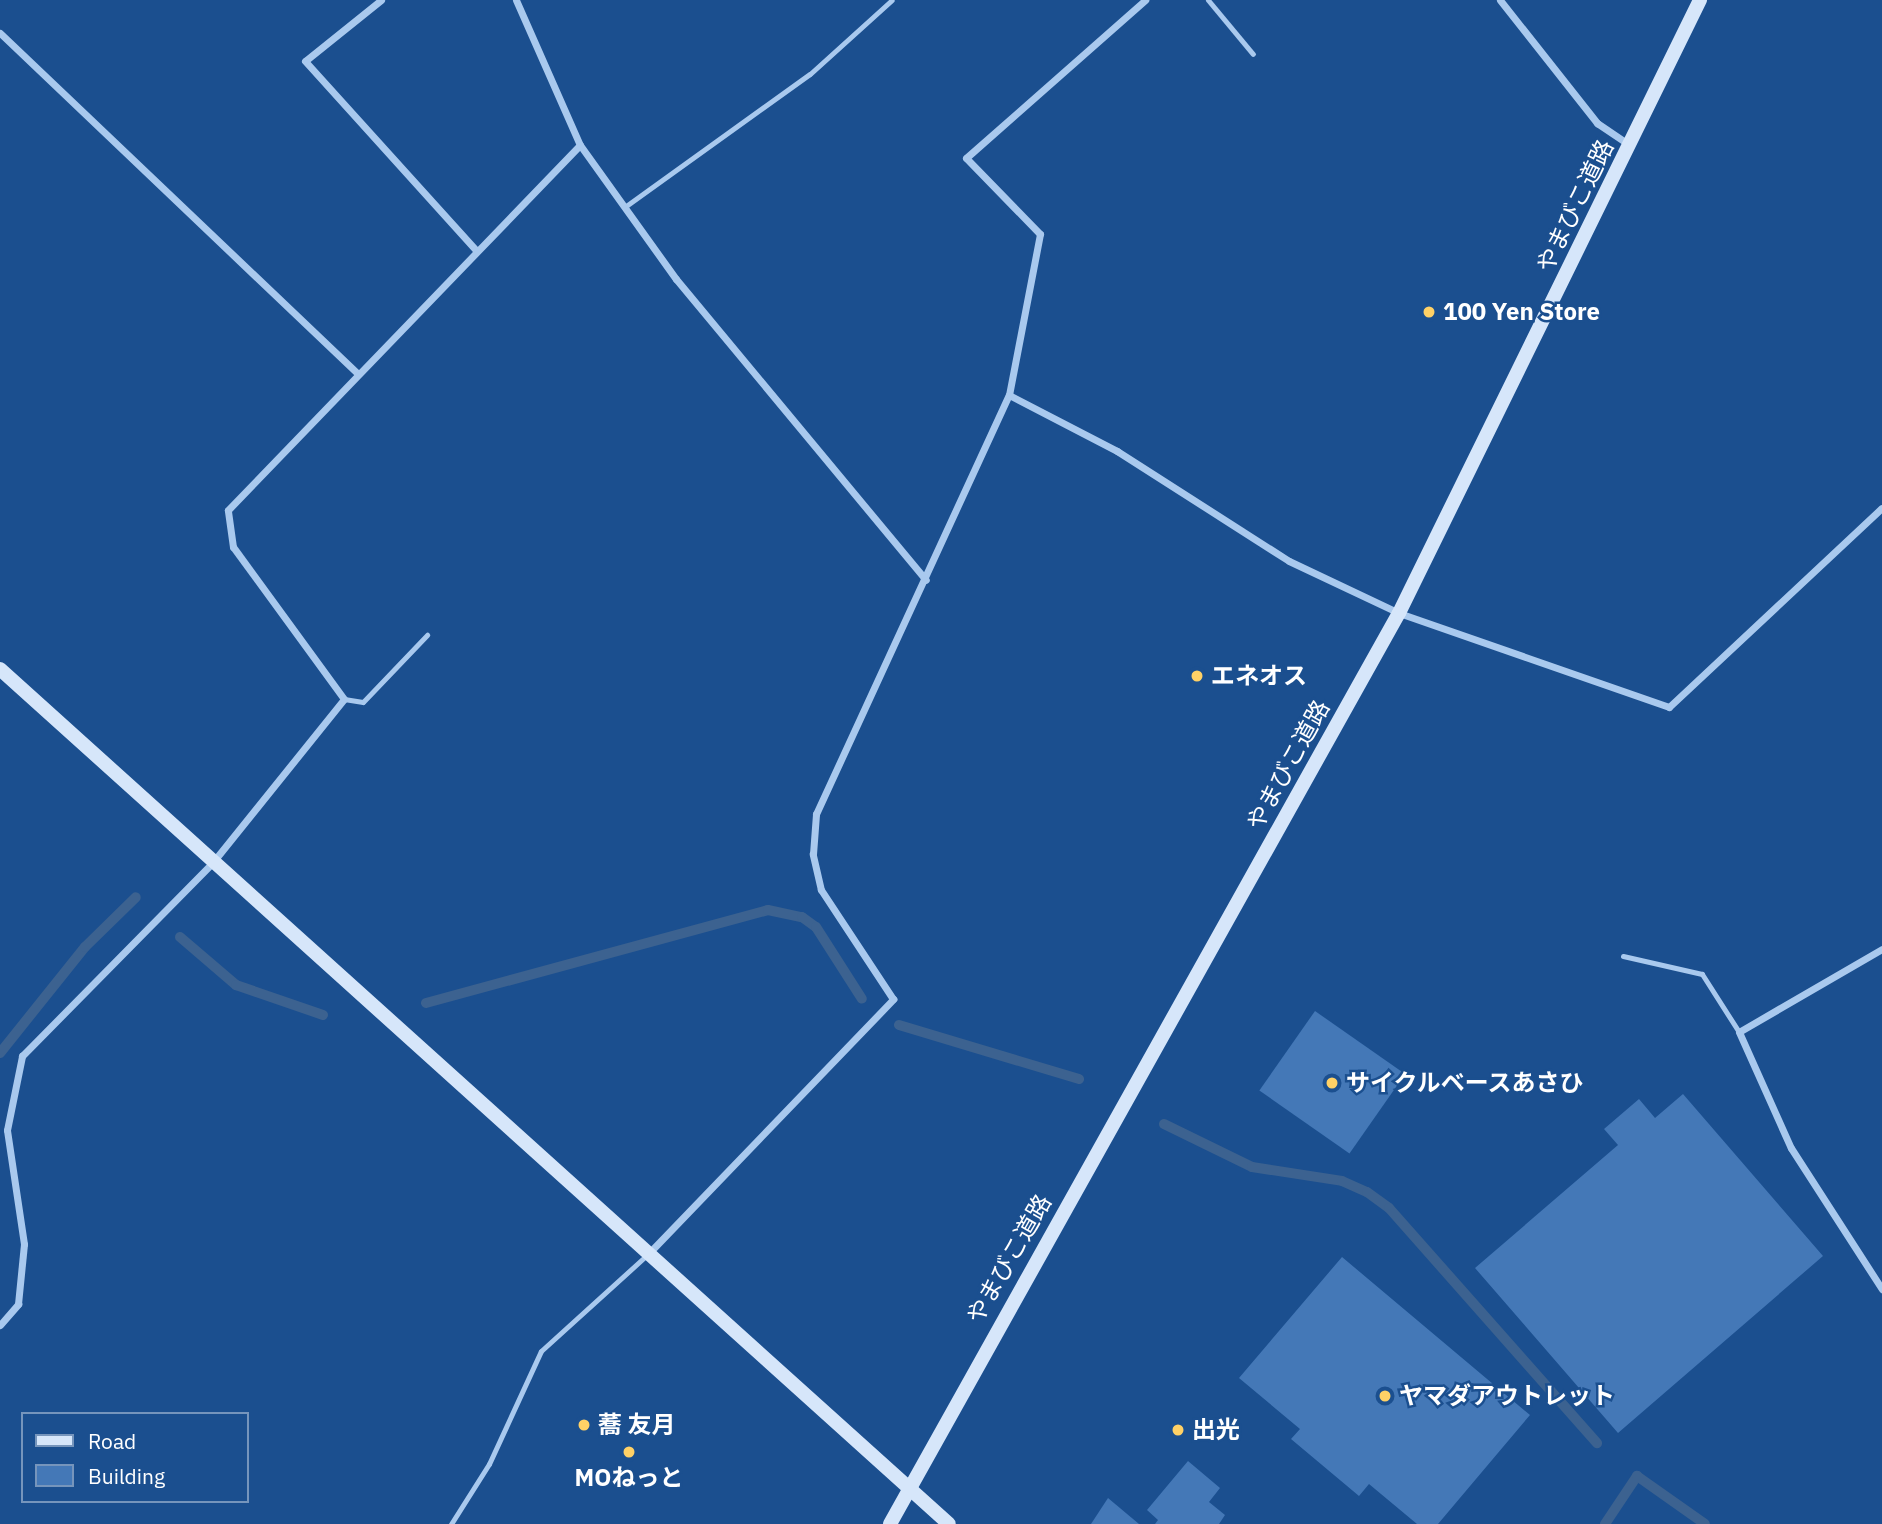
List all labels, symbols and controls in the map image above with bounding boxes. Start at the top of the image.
street label: やまびこ道路 [1530,135,1620,277]
place label: 100 Yen Store [1443,298,1600,326]
marker: 100 Yen Store [1421,304,1437,320]
place label: エネオス [1211,662,1307,690]
marker: エネオス [1189,668,1205,684]
street label: やまびこ道路 [1240,695,1336,835]
place label: サイクルベースあさひ [1346,1069,1586,1097]
marker: サイクルベースあさひ [1324,1075,1340,1091]
street label: やまびこ道路 [961,1189,1057,1329]
place label: ヤマダアウトレット [1399,1382,1615,1410]
marker: ヤマダアウトレット [1377,1388,1393,1404]
place label: 蕎 友月 [598,1411,676,1439]
legend [21,1412,248,1503]
place label: 出光 [1192,1416,1240,1444]
marker: 蕎 友月 [576,1417,592,1433]
marker: 出光 [1170,1422,1186,1438]
text: Road [88,1427,136,1455]
marker: MOねっと [621,1444,637,1460]
text: Building [88,1462,165,1490]
place label: MOねっと [575,1464,683,1492]

